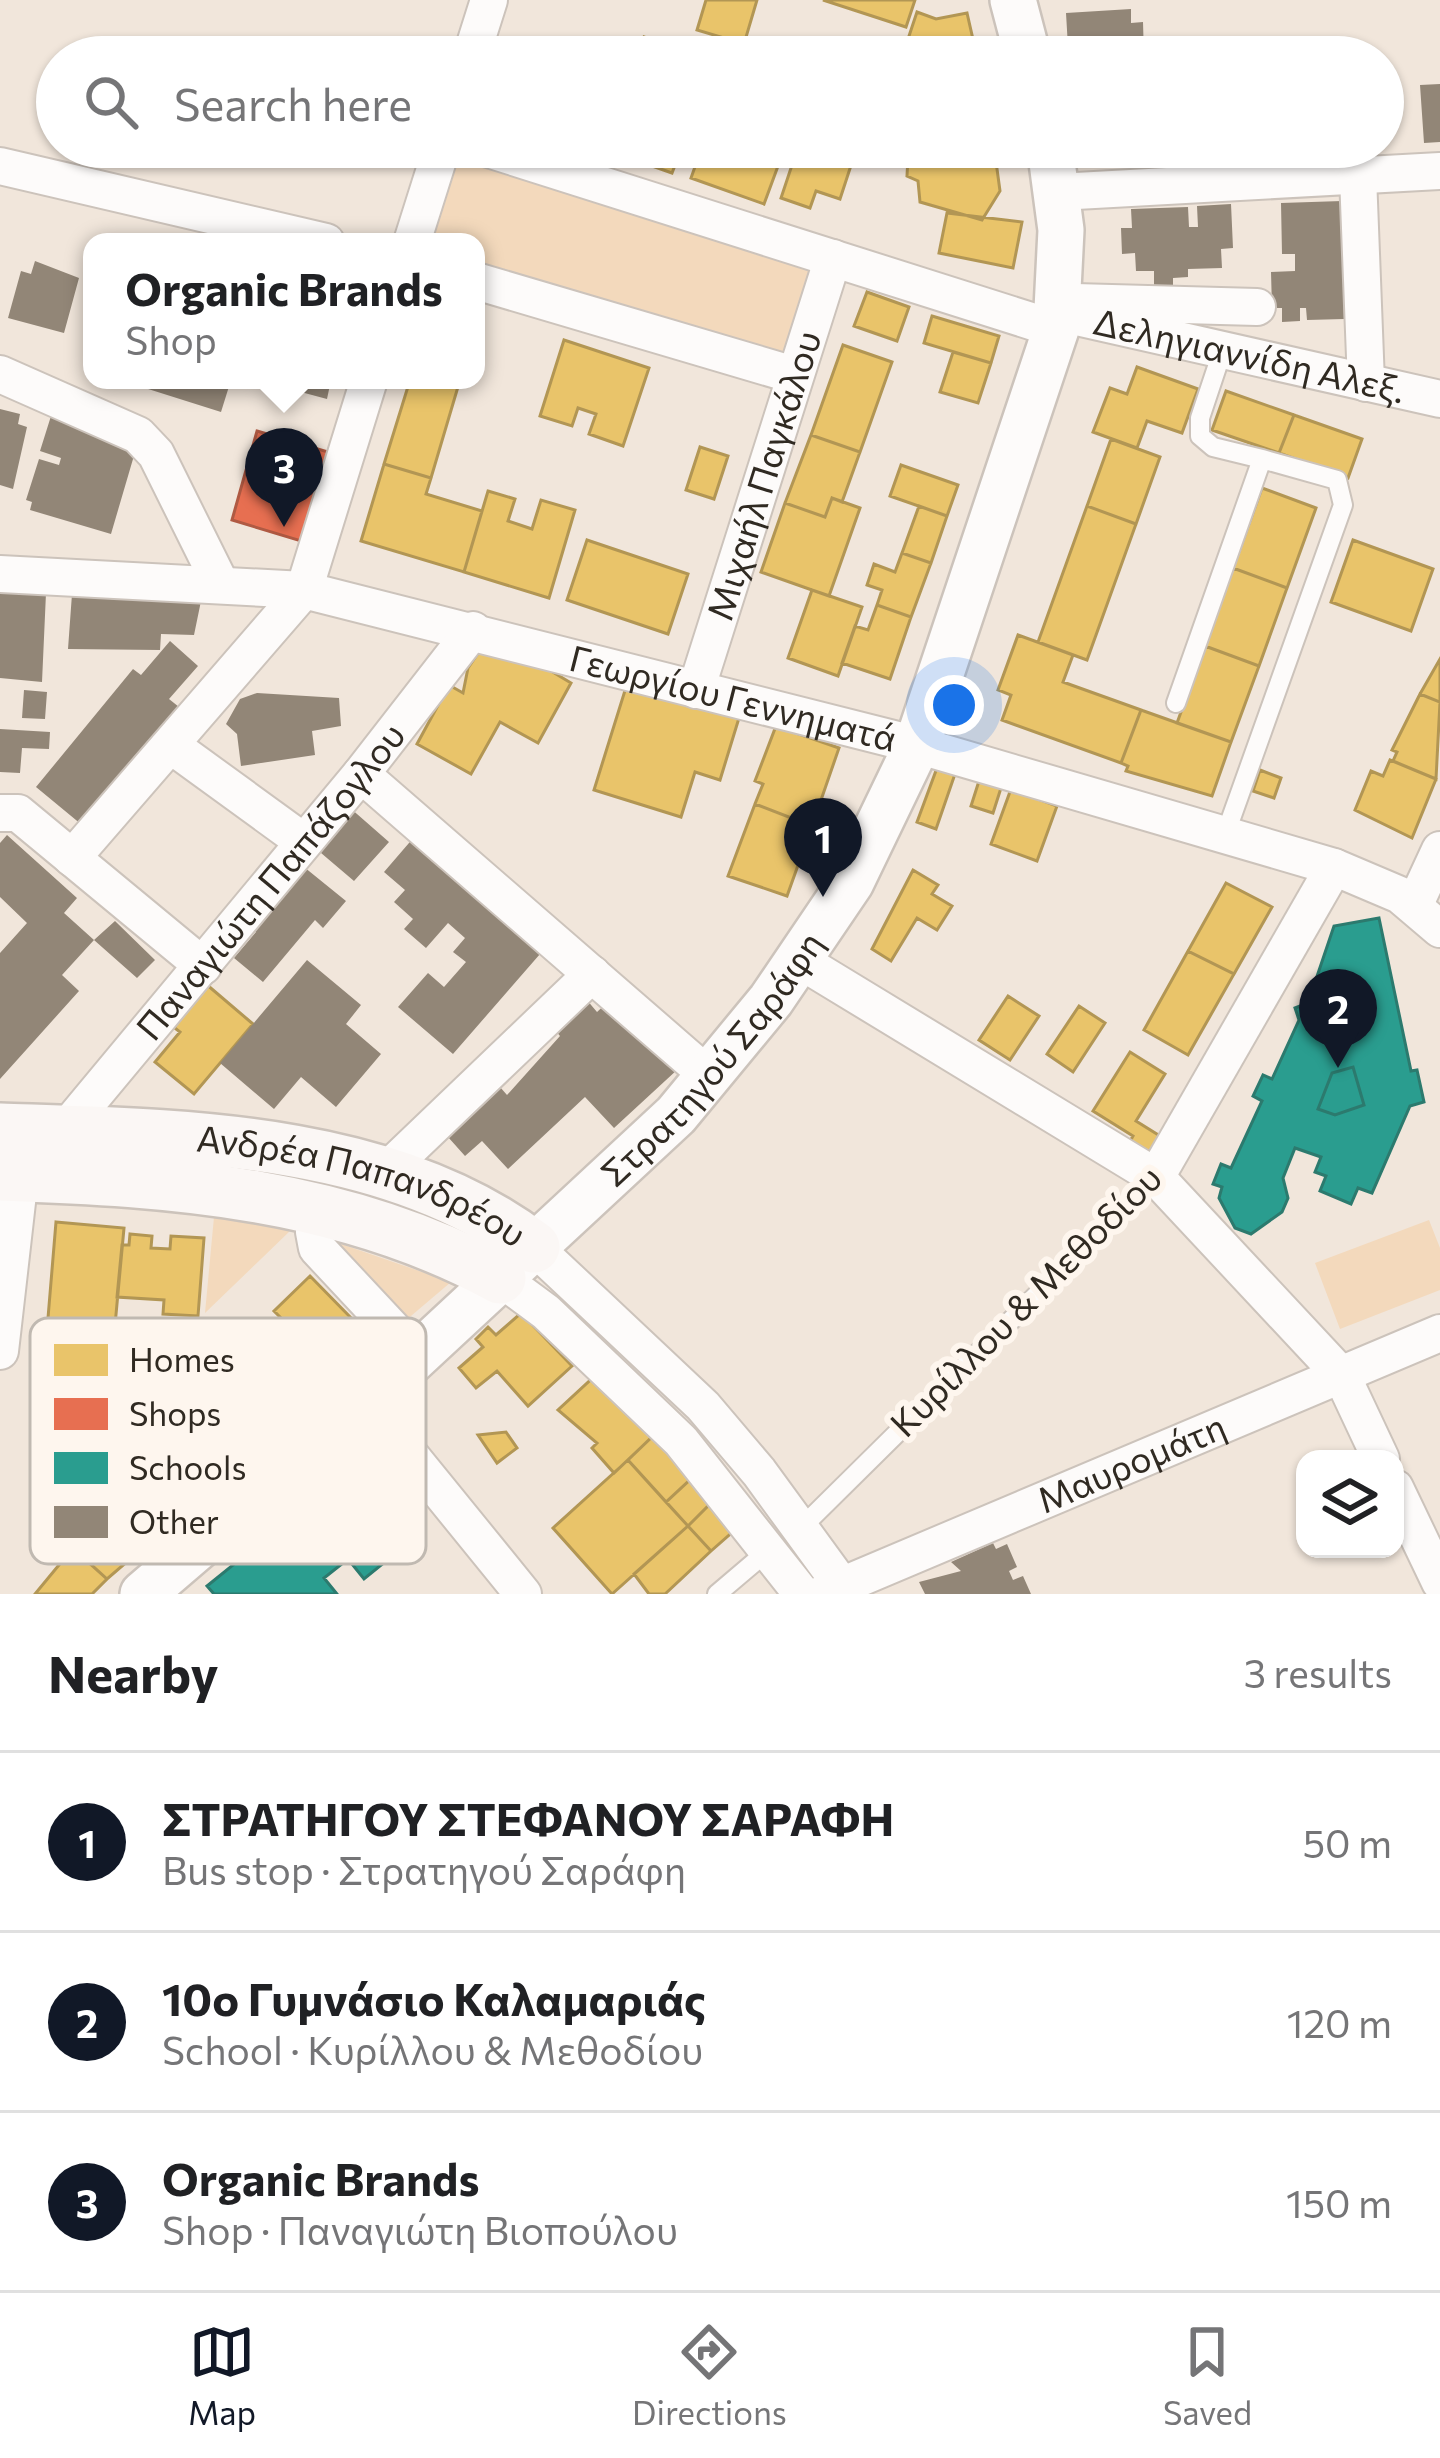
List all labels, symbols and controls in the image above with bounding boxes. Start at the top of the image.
search box [36,36,1404,168]
icon: search [78,69,144,135]
text: Search here [174,75,412,130]
popup [83,233,485,389]
text: Organic Brands [125,260,443,315]
street label: Δεληγιαννίδη Αλεξ. [1090,297,1410,410]
text: Shop [125,315,217,363]
street label: Μιχαήλ Παγκάλου [696,325,829,625]
pin: 3 [245,428,323,527]
street label: Γεωργίου Γεννηματά [565,634,902,759]
your location [924,675,984,735]
street label: Παναγιώτη Παπάζογλου [125,713,413,1048]
pin: 1 [784,798,862,897]
street label: Στρατηγού Σαράφη [590,922,831,1194]
pin: 2 [1299,969,1377,1068]
street label: Ανδρέα Παπανδρέου [195,1115,535,1255]
street label: Κυρίλλου & Μεθοδίου [880,1155,1169,1444]
legend [30,1318,426,1564]
text: Homes [129,1338,235,1379]
text: Shops [129,1392,221,1433]
street label: Μαυρομάτη [1030,1402,1231,1521]
text: Schools [129,1446,246,1487]
map controls [1296,1450,1404,1558]
button: layers [1296,1450,1404,1558]
text: Other [129,1500,219,1541]
text: Nearby [48,1641,218,1704]
text: 3 results [1244,1648,1392,1696]
text: ΣΤΡΑΤΗΓΟΥ ΣΤΕΦΑΝΟΥ ΣΑΡΑΦΗ [162,1790,894,1845]
text: 1 [78,1818,96,1866]
text: 50 m [1303,1818,1392,1866]
text: Bus stop · Στρατηγού Σαράφη [162,1845,686,1893]
text: 10ο Γυμνάσιο Καλαμαριάς [162,1970,706,2025]
text: 2 [76,1998,98,2046]
text: 120 m [1287,1998,1392,2046]
text: School · Κυρίλλου & Μεθοδίου [162,2025,703,2073]
text: Organic Brands [162,2150,479,2205]
text: 3 [76,2178,98,2226]
text: 150 m [1286,2178,1392,2226]
text: Shop · Παναγιώτη Βιοπούλου [162,2205,678,2253]
tab: Map [188,2319,256,2432]
tab: Directions [632,2319,787,2432]
tab: Saved [1163,2319,1252,2432]

